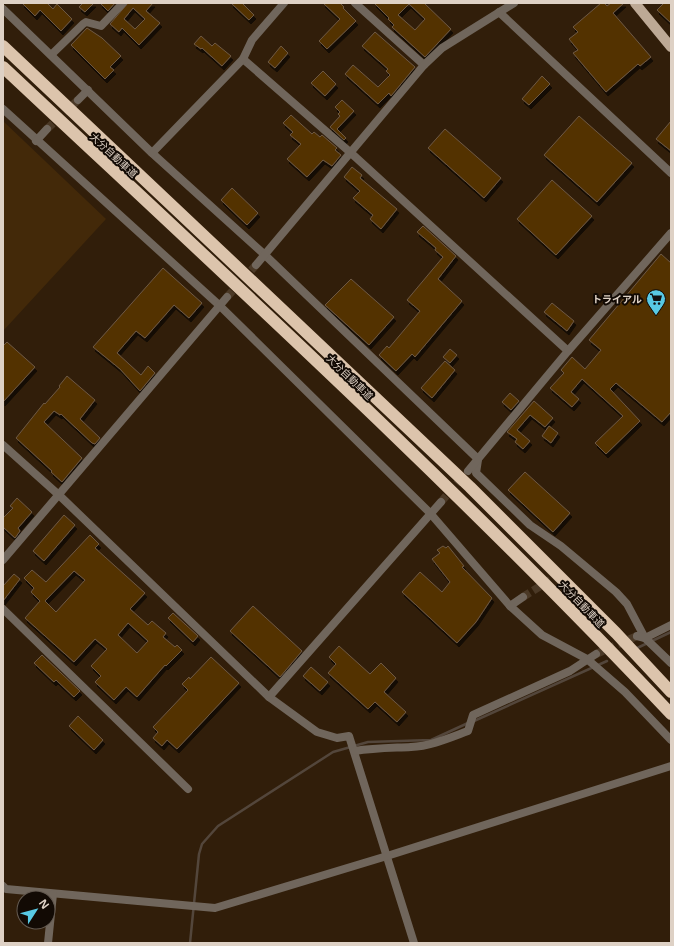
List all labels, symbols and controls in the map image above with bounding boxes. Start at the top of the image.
street label: 大分自動車道 [87,129,141,181]
supermarket icon: トライアル [645,288,667,316]
place label: トライアル [592,292,642,306]
street label: 大分自動車道 [324,351,376,403]
street label: 大分自動車道 [556,578,608,630]
north arrow [16,890,56,930]
text: N [36,896,53,912]

